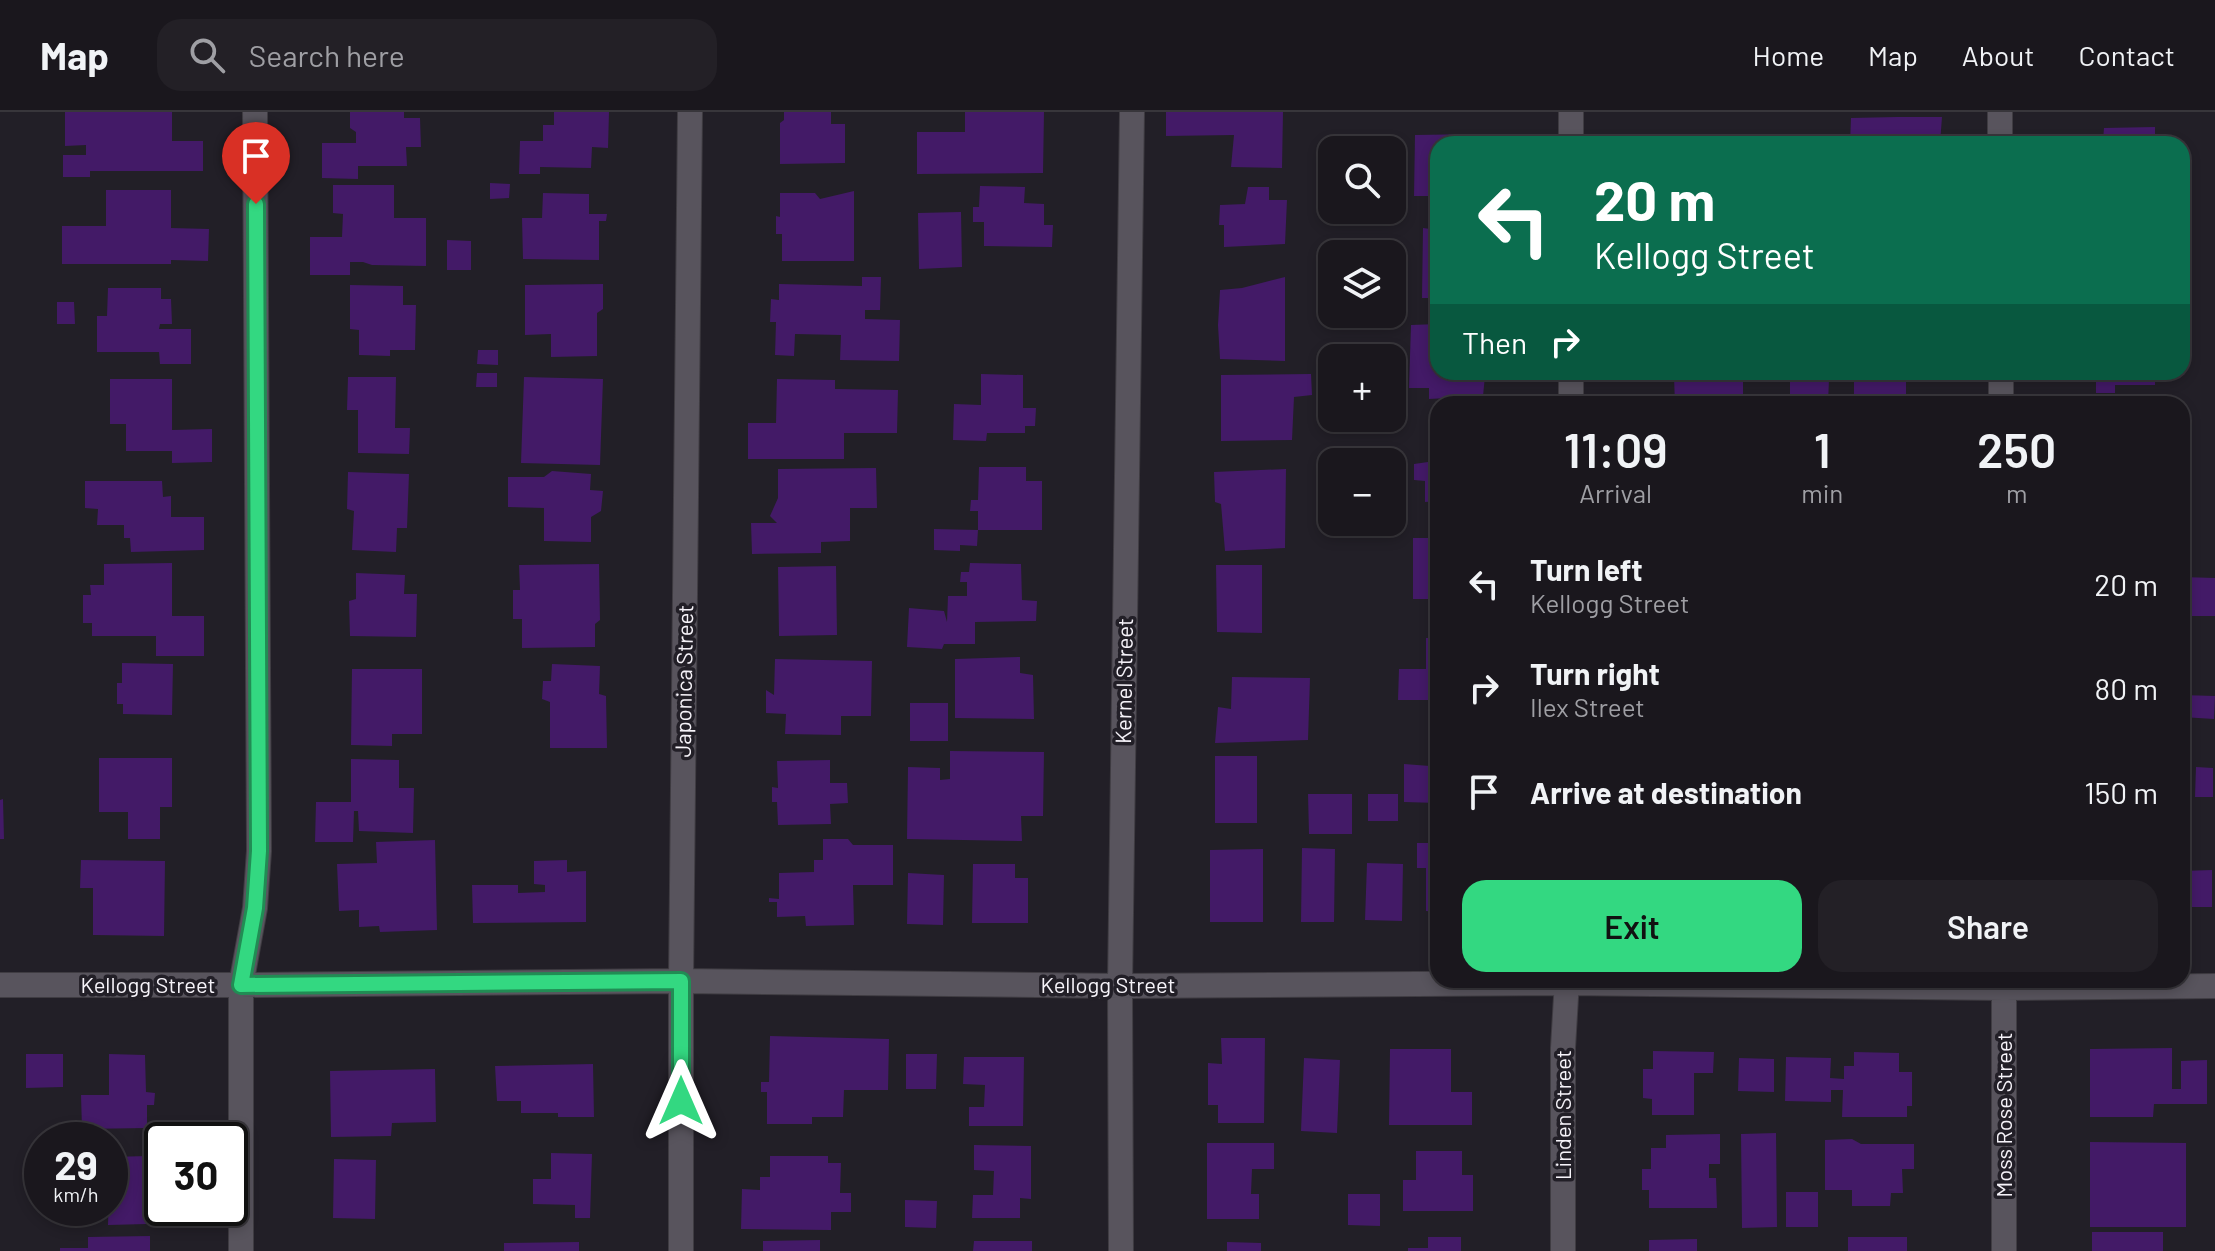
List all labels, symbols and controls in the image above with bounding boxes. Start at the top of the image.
search box [157,19,717,91]
text: Map [40,32,109,78]
icon: search [185,33,229,77]
text: Search here [249,37,405,73]
text: Home [1753,38,1824,72]
text: Map [1868,38,1918,72]
text: About [1962,38,2034,72]
text: Contact [2078,38,2175,72]
pin [222,122,290,204]
icon: arrive [234,134,278,178]
map controls [1318,136,1406,536]
button: search [1318,136,1406,224]
text: 20 m [1594,165,1715,232]
icon: left [1462,168,1566,272]
text: Kellogg Street [1594,233,1815,276]
button: layers [1318,240,1406,328]
icon: right [1543,320,1587,364]
text: Then [1462,324,1527,360]
button: + [1318,344,1406,432]
text: 11:09 [1564,420,1668,478]
text: 1 [1814,420,1831,478]
text: 250 [1977,420,2056,478]
button: − [1318,448,1406,536]
text: Arrival [1579,477,1652,508]
text: min [1801,477,1843,508]
text: m [2006,477,2027,508]
text: Turn left [1530,551,1643,587]
icon: left [1462,562,1506,606]
text: 20 m [2094,566,2158,602]
text: Kellogg Street [1530,587,1689,618]
street label: Japonica Street [669,605,697,757]
street label: Kernel Street [1109,618,1137,744]
text: Turn right [1530,655,1660,691]
icon: right [1462,666,1506,710]
text: 80 m [2095,670,2158,706]
text: Ilex Street [1530,691,1645,722]
icon: arrive [1462,770,1506,814]
text: Arrive at destination [1530,774,1802,810]
text: 150 m [2084,774,2158,810]
button: Exit [1462,880,1802,972]
button: Share [1818,880,2158,972]
street label: Kellogg Street [81,971,215,997]
street label: Kellogg Street [1041,971,1175,997]
street label: Moss Rose Street [1990,1032,2016,1198]
street label: Linden Street [1549,1050,1575,1180]
position arrow [639,1059,723,1143]
speed limit sign: 30 [144,1122,248,1226]
text: 29 [54,1140,98,1188]
text: km/h [53,1182,99,1206]

